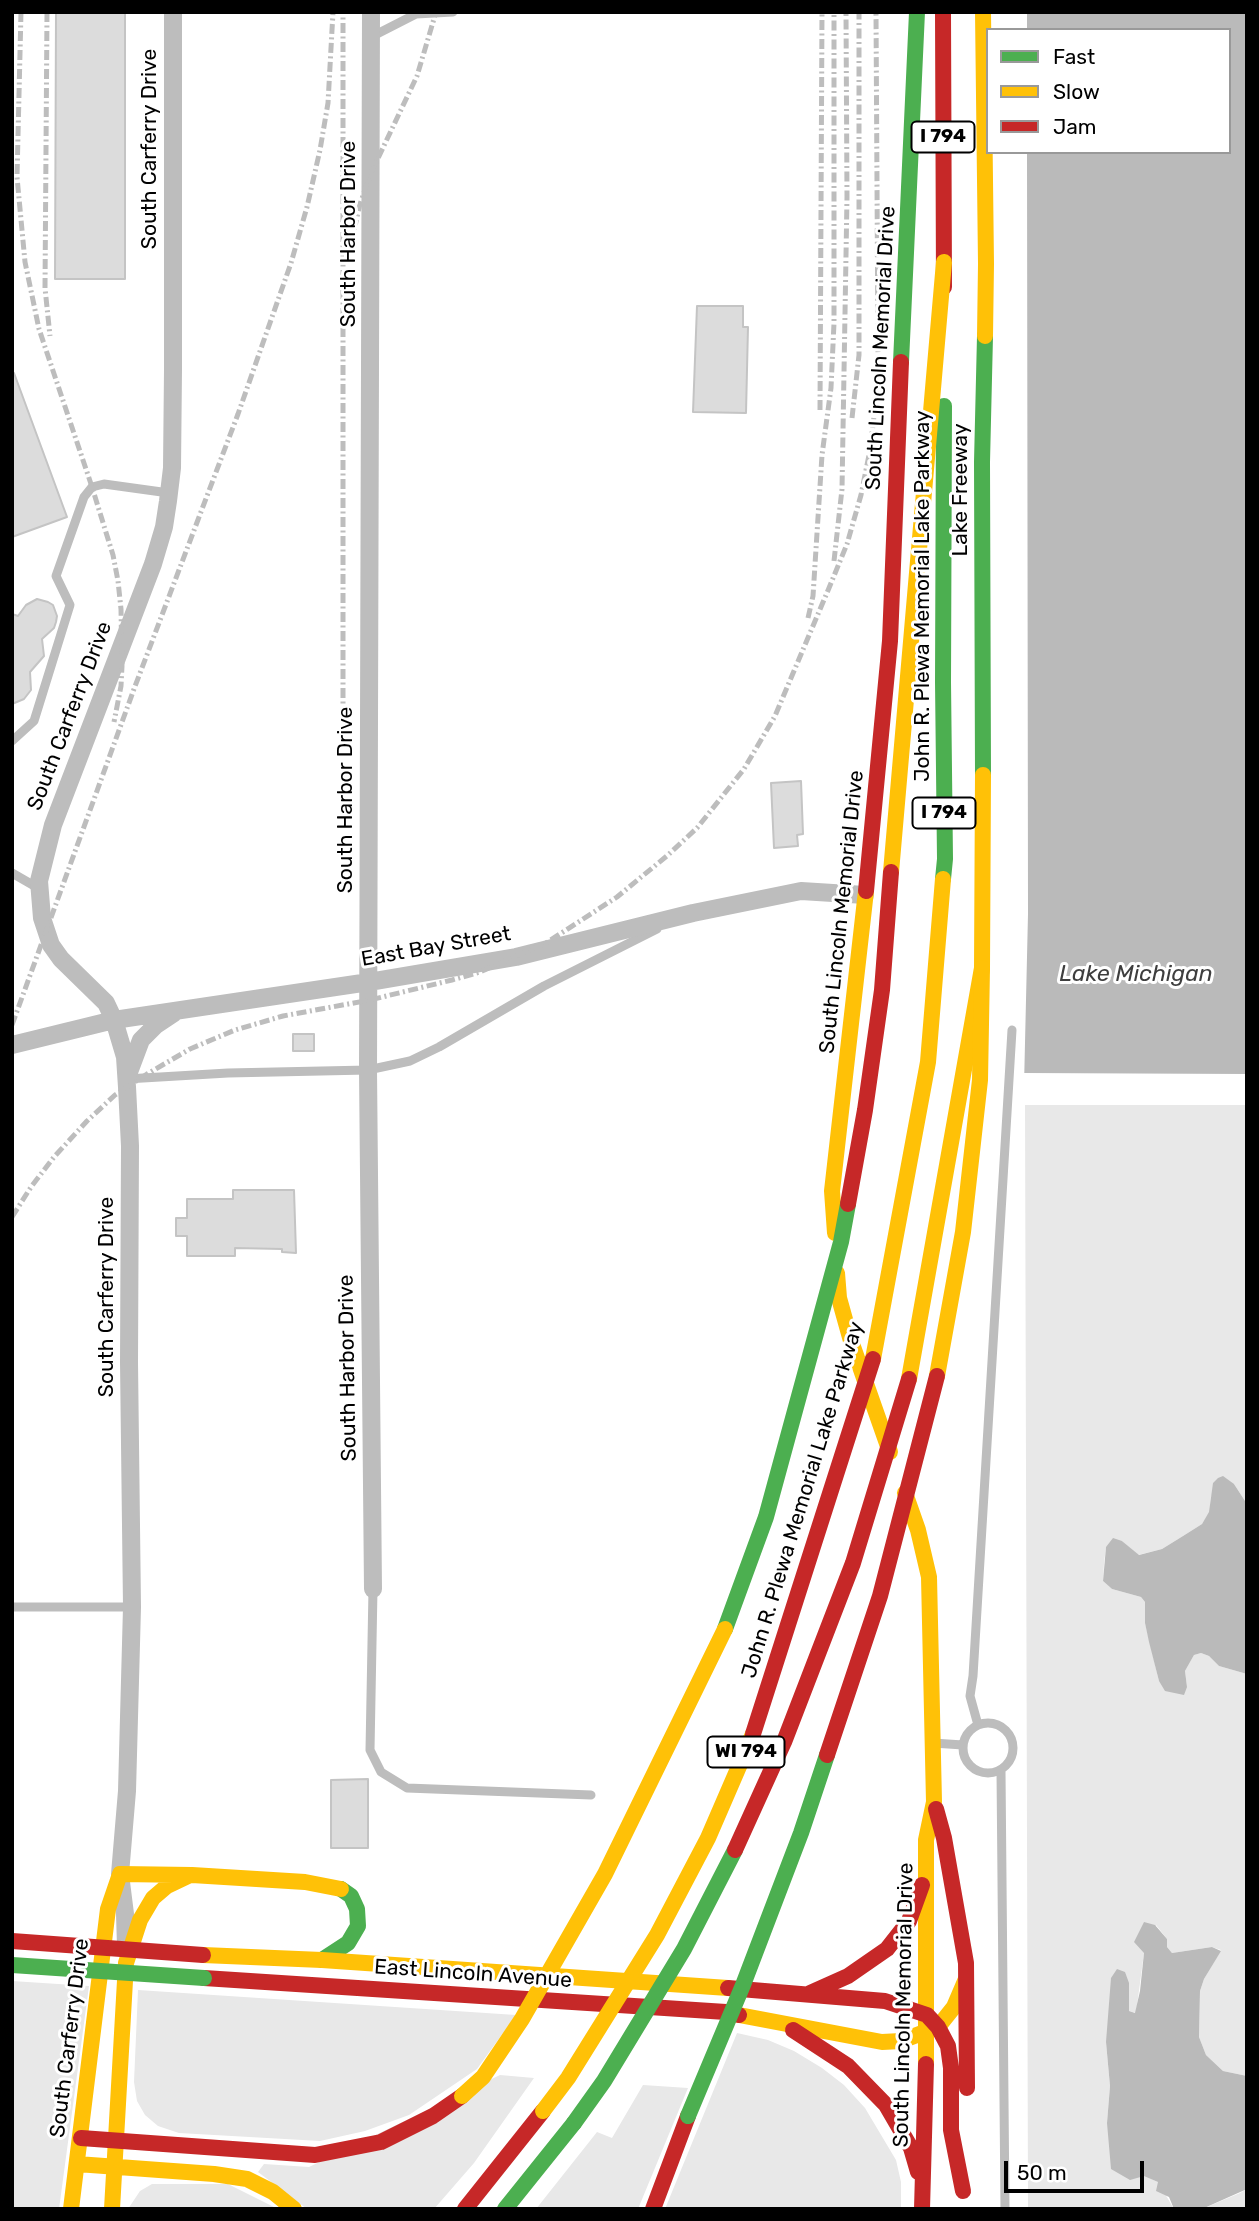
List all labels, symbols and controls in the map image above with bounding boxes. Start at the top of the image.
legend [986,28,1231,154]
text: Fast [1053,44,1095,69]
street label: South Carferry Drive [137,49,163,249]
text: Slow [1053,79,1100,104]
text: Jam [1053,114,1097,139]
road number: I 794 [912,122,974,153]
street label: South Harbor Drive [336,141,362,327]
street label: South Lincoln Memorial Drive [861,205,901,491]
street label: John R. Plewa Memorial Lake Parkway [910,410,936,782]
street label: Lake Freeway [948,423,974,557]
street label: South Carferry Drive [22,618,118,814]
street label: South Harbor Drive [333,707,359,893]
street label: South Lincoln Memorial Drive [815,769,869,1055]
road number: I 794 [912,798,976,828]
street label: East Bay Street [359,921,513,973]
water label: Lake Michigan [1059,960,1213,988]
street label: South Carferry Drive [94,1197,120,1397]
street label: South Harbor Drive [334,1274,362,1462]
street label: John R. Plewa Memorial Lake Parkway [737,1319,869,1681]
road number: WI 794 [708,1736,784,1768]
street label: South Lincoln Memorial Drive [889,1862,919,2148]
street label: South Carferry Drive [45,1937,95,2139]
street label: East Lincoln Avenue [373,1955,573,1993]
scale bar [1007,2148,1147,2192]
text: 50 m [1017,2160,1067,2185]

